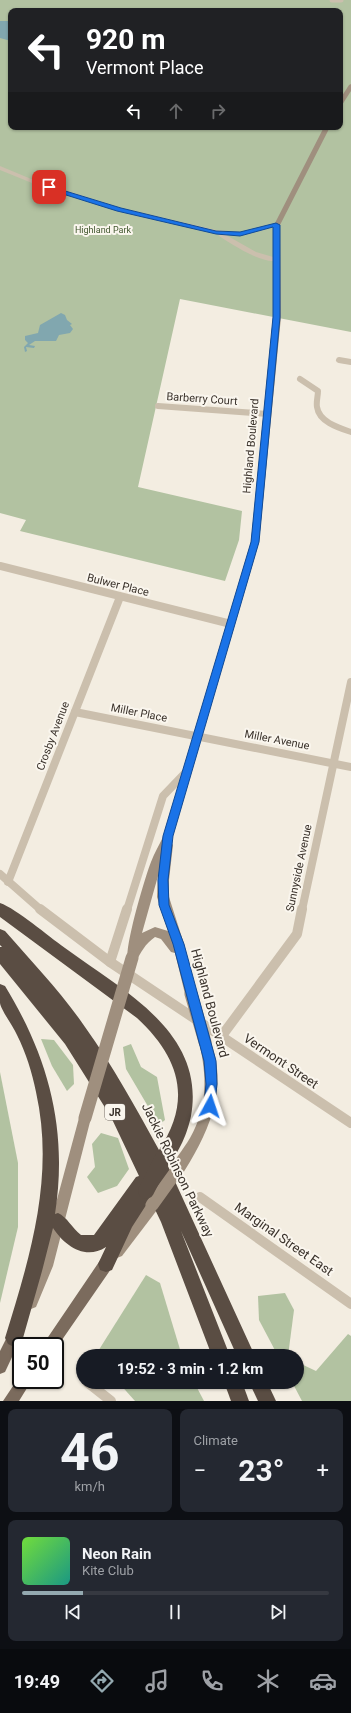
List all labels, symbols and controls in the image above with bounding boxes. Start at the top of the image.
text: 920 m [86,23,165,56]
icon: left [20,24,72,76]
text: Vermont Place [86,57,204,78]
icon: left [123,100,145,122]
icon: ahead [165,100,187,122]
icon: right [207,100,229,122]
pin [32,170,66,204]
icon: arrive [38,176,60,198]
park label: Highland Park [75,225,131,235]
street label: Barberry Court [166,390,238,408]
street label: Highland Boulevard [240,398,262,494]
street label: Bulwer Place [86,571,150,599]
street label: Crosby Avenue [34,700,72,772]
street label: Miller Place [110,701,168,725]
street label: Miller Avenue [243,727,311,753]
street label: Sunnyside Avenue [283,823,315,913]
street label: Highland Boulevard [188,947,232,1059]
street label: Vermont Street [241,1030,321,1092]
position arrow [189,1085,231,1127]
street label: Jackie Robinson Parkway [139,1100,217,1240]
road number: JR [105,1104,125,1120]
street label: Marginal Street East [232,1199,336,1279]
speed limit sign: 50 [12,1337,64,1389]
text: 19:52 · 3 min · 1.2 km [117,1360,263,1378]
text: 46 [60,1422,120,1483]
text: Climate [194,1433,238,1448]
text: 23° [238,1453,284,1488]
text: − [194,1458,206,1483]
text: + [317,1458,329,1483]
text: km/h [74,1479,105,1494]
text: Neon Rain [82,1545,151,1563]
text: Kite Club [82,1563,134,1578]
icon: previous [62,1601,84,1623]
icon: pause [164,1601,186,1623]
icon: next [267,1601,289,1623]
icon: directions [88,1667,116,1695]
icon: music [143,1667,171,1695]
icon: phone [198,1667,226,1695]
icon: climate [254,1667,282,1695]
icon: car [309,1667,337,1695]
text: 19:49 [14,1671,60,1692]

